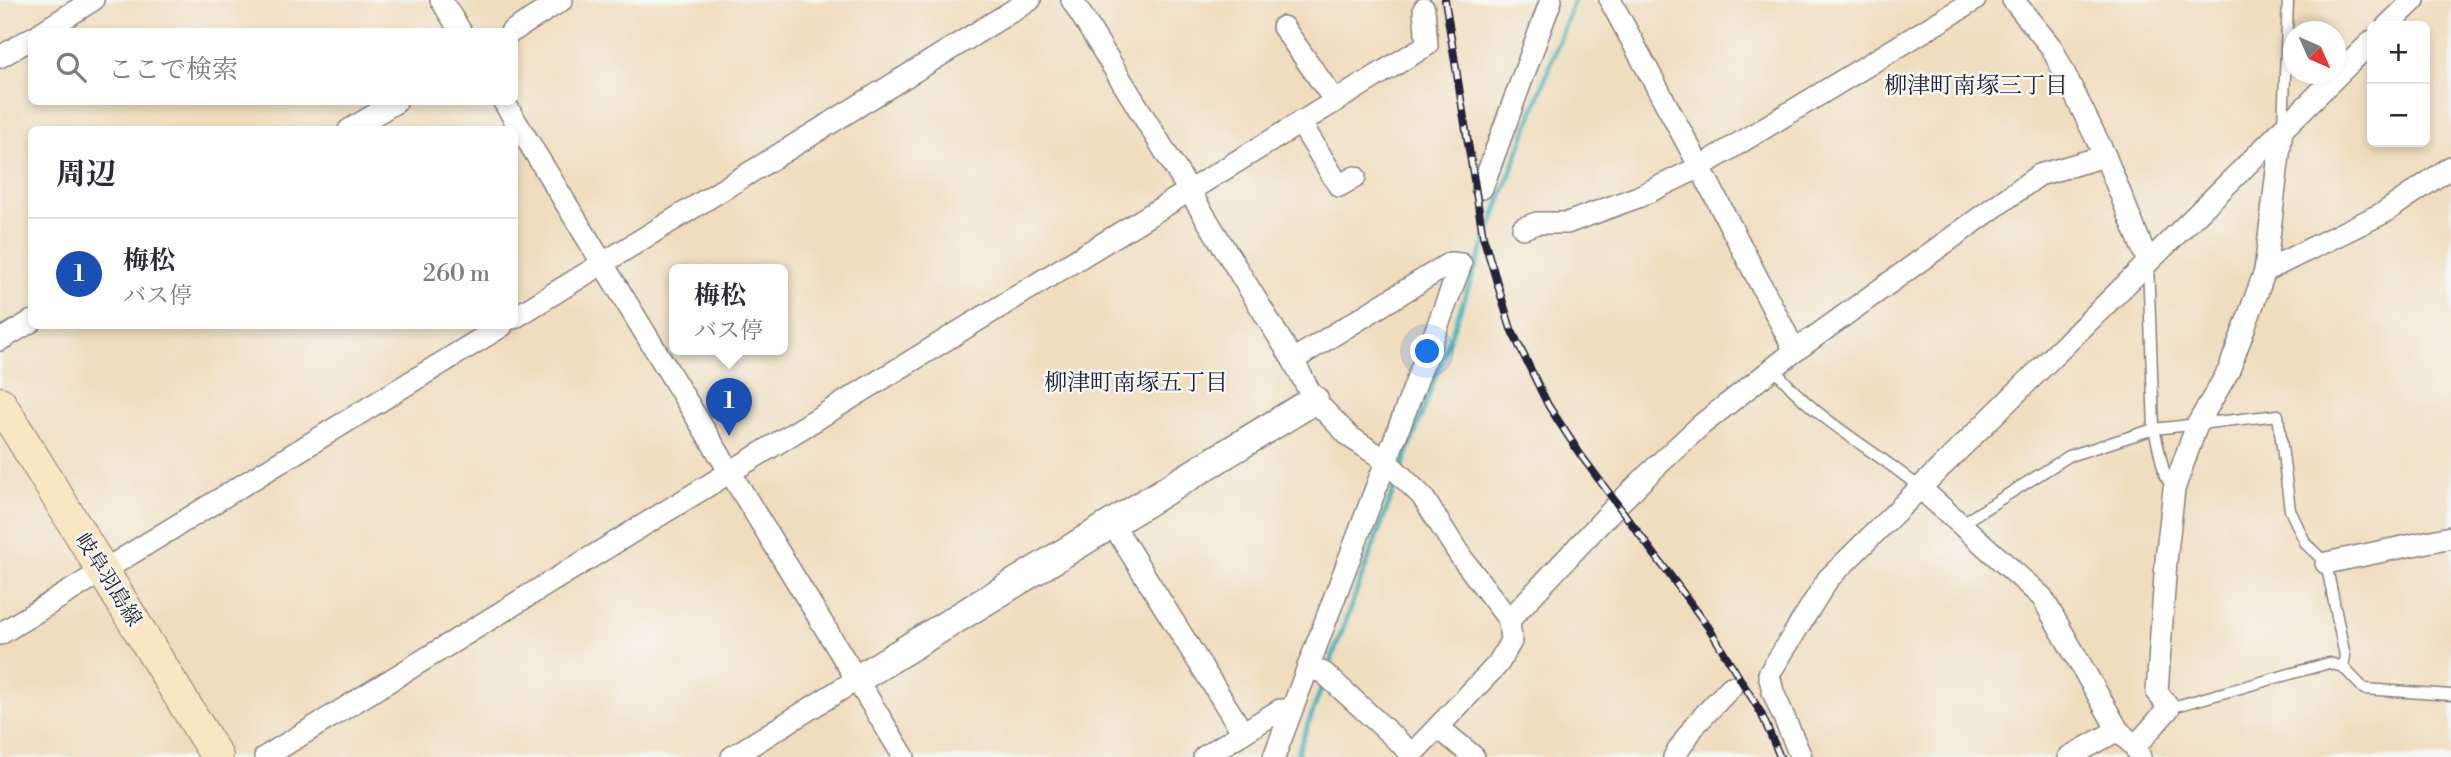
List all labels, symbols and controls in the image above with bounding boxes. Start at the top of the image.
north arrow [2283,21,2346,84]
map controls [2367,21,2430,147]
button: + [2367,21,2430,84]
search box [28,28,518,105]
icon: search [52,48,90,86]
text: ここで検索 [108,54,238,86]
district label: 柳津町南塚三丁目 [1884,72,2068,100]
button: − [2367,84,2430,147]
text: 周辺 [56,156,116,194]
text: 梅松 [123,245,175,277]
text: 1 [73,260,85,288]
text: 260 m [423,260,490,288]
popup [669,264,788,355]
text: 梅松 [694,280,746,312]
text: バス停 [123,282,192,310]
text: バス停 [694,317,763,345]
your location [1410,334,1444,368]
district label: 柳津町南塚五丁目 [1044,369,1228,397]
pin: 1 [706,378,752,436]
street label: 岐阜羽島線 [69,529,147,631]

